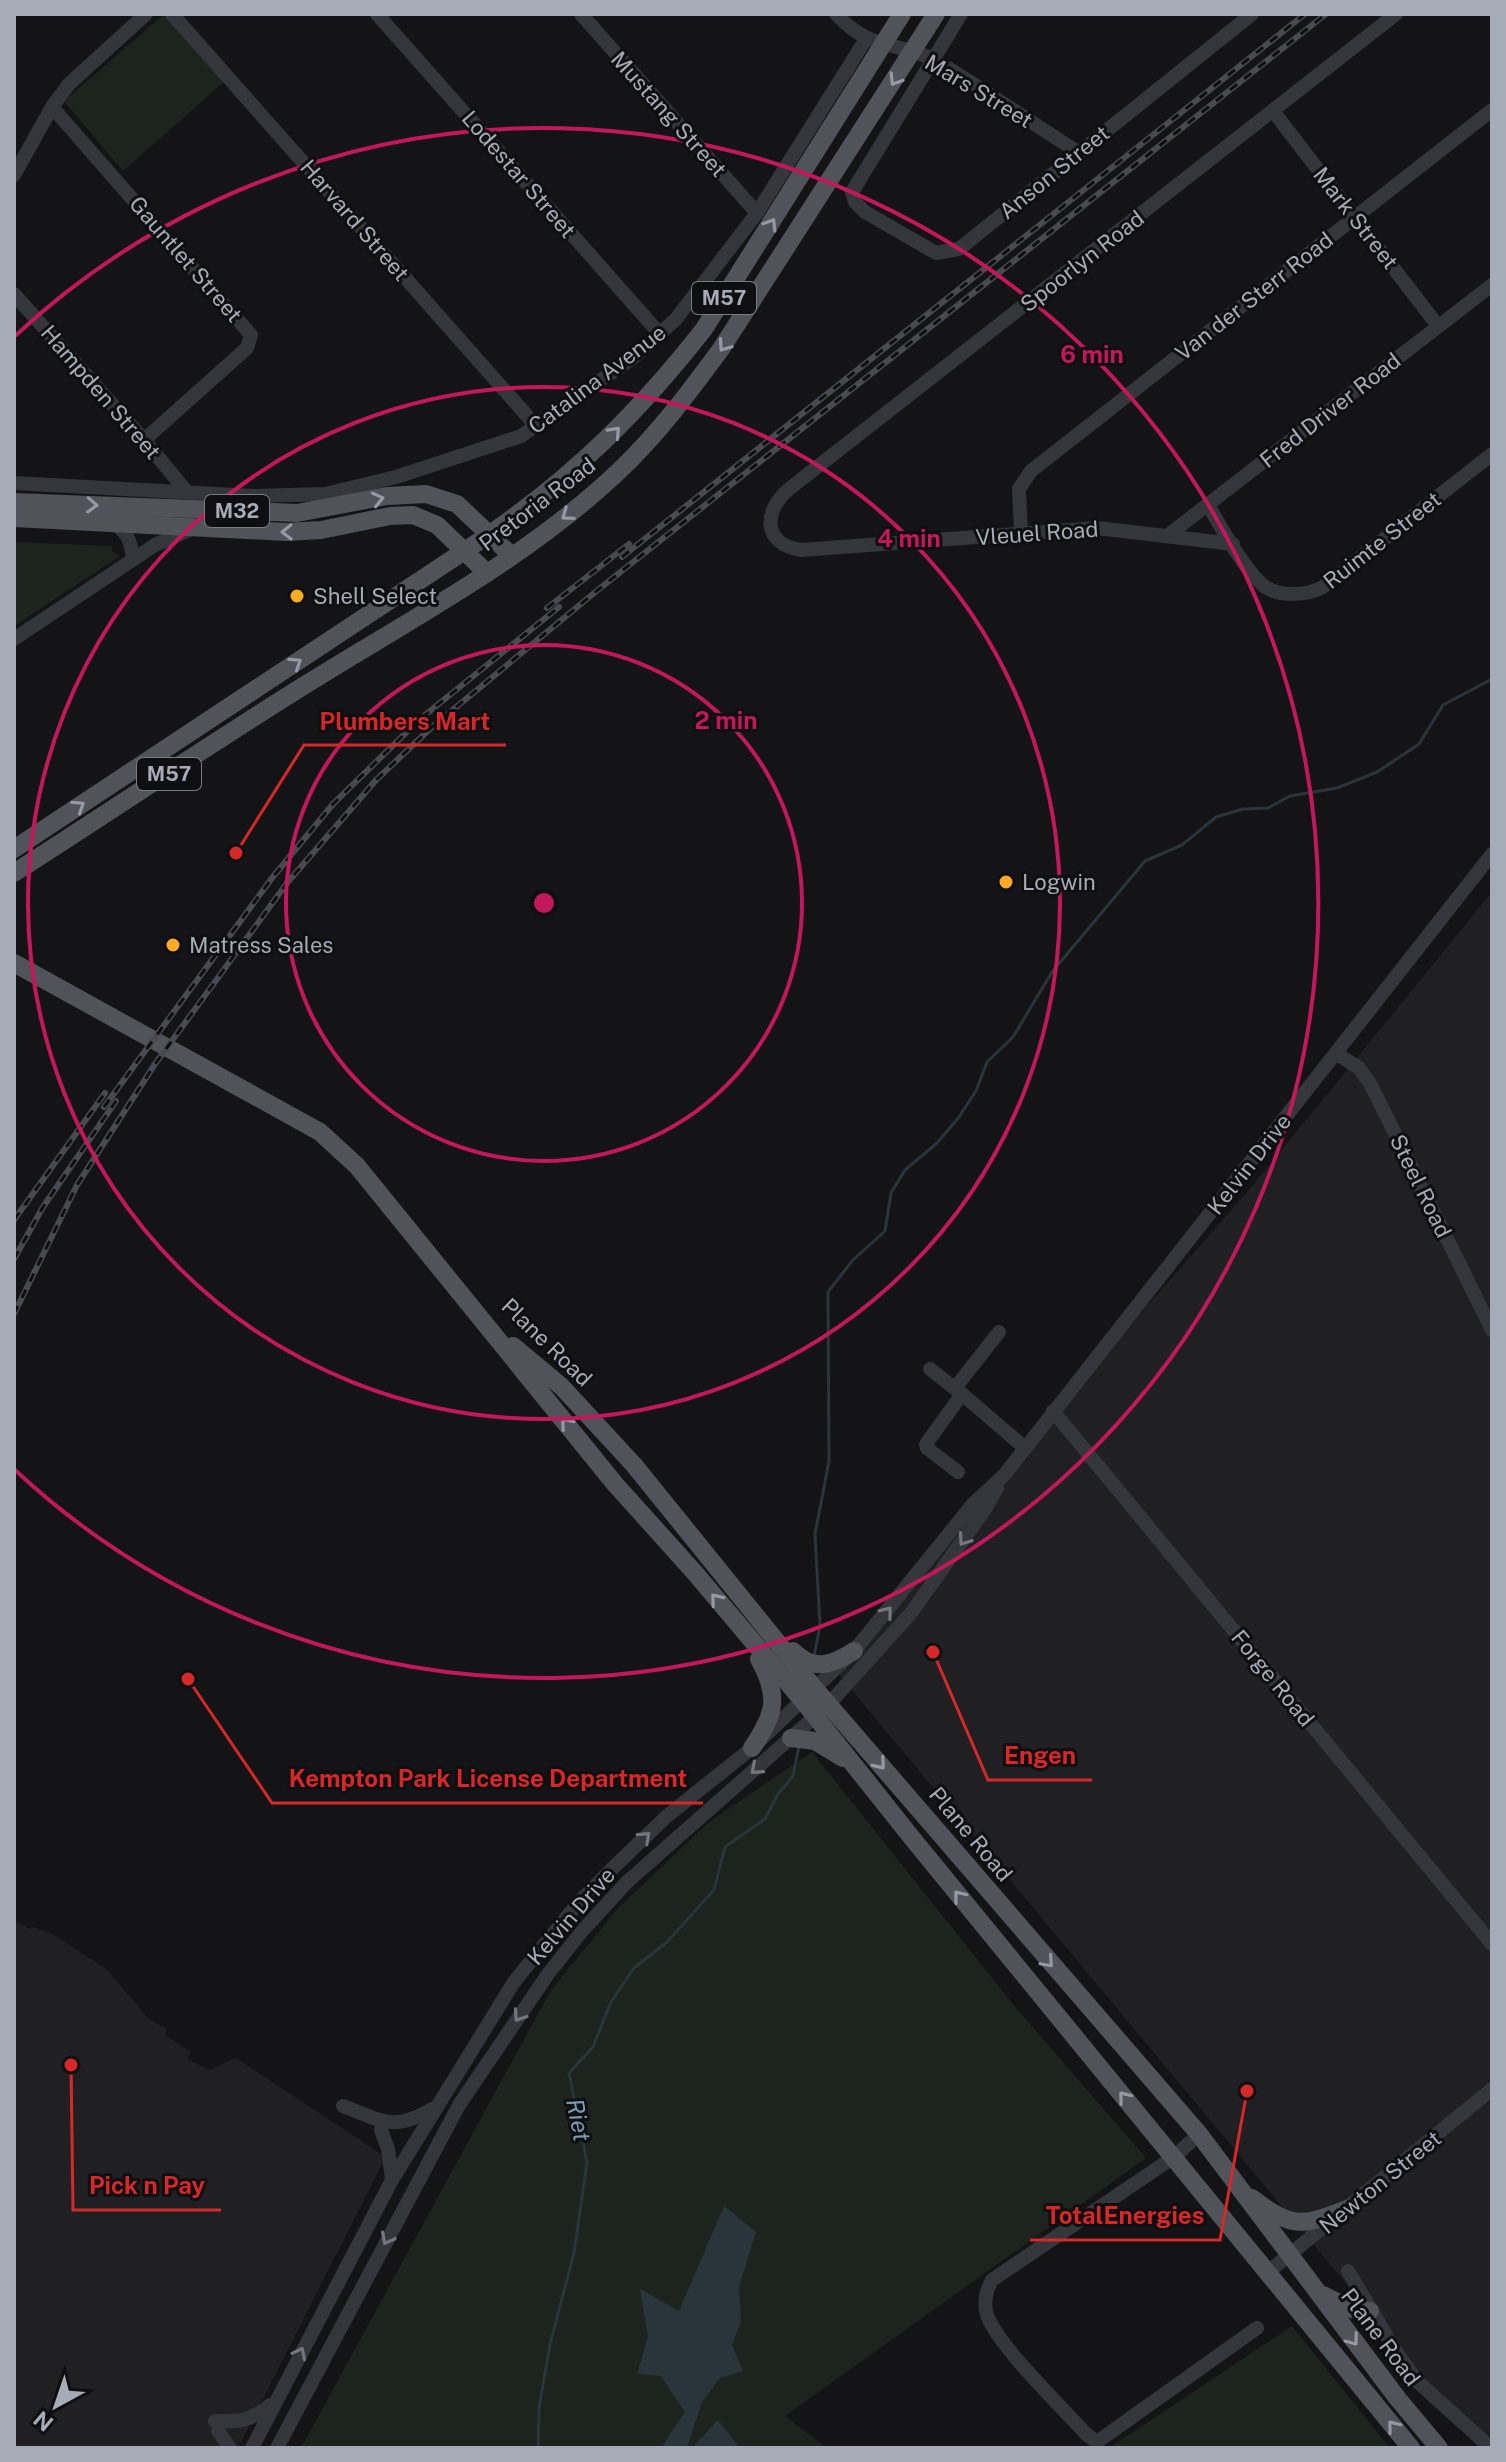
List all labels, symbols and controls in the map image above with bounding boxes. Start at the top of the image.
street label: Mustang Street [606,46,732,182]
street label: Mars Street [921,49,1037,133]
one-way arrow [889,71,904,86]
street label: Lodestar Street [457,105,581,243]
street label: Anson Street [994,120,1114,224]
street label: Harvard Street [295,154,415,286]
street label: Mark Street [1308,162,1404,274]
street label: Gauntlet Street [124,191,248,327]
street label: Spoorlyn Road [1015,205,1149,317]
one-way arrow [761,218,776,233]
street label: Van der Sterr Road [1170,226,1338,366]
road number: M57 [692,282,756,314]
street label: Catalina Avenue [523,319,671,439]
street label: Hampden Street [36,320,166,464]
one-way arrow [719,337,734,351]
text: 6 min [1060,340,1124,368]
street label: Fred Driver Road [1255,347,1405,473]
one-way arrow [606,426,620,441]
street label: Pretoria Road [474,452,600,556]
street label: Ruimte Street [1318,486,1446,594]
one-way arrow [371,491,385,508]
road number: M32 [205,495,269,527]
one-way arrow [86,496,99,513]
one-way arrow [561,506,576,520]
street label: Vleuel Road [975,516,1099,550]
one-way arrow [280,523,293,540]
text: 4 min [877,524,941,552]
place label: Shell Select [313,583,437,609]
marker: Shell Select [288,587,306,605]
one-way arrow [287,657,302,672]
callout: Plumbers Mart [304,697,506,745]
text: 2 min [695,706,757,734]
text: Plumbers Mart [320,707,490,735]
road number: M57 [137,758,201,790]
one-way arrow [70,801,85,816]
place label: Logwin [1022,869,1096,895]
marker: Logwin [997,873,1015,891]
centre of rings [530,889,558,917]
place label: Matress Sales [189,932,333,958]
marker: Matress Sales [164,936,182,954]
street label: Kelvin Drive [1202,1109,1296,1219]
street label: Steel Road [1385,1130,1457,1242]
street label: Plane Road [497,1293,597,1391]
one-way arrow [561,1417,575,1432]
one-way arrow [959,1532,974,1546]
one-way arrow [712,1593,726,1608]
one-way arrow [877,1607,892,1621]
street label: Forge Road [1226,1625,1320,1731]
callout: Engen [988,1732,1092,1780]
text: Engen [1004,1741,1076,1769]
callout: Kempton Park License Department [272,1755,703,1803]
one-way arrow [870,1755,885,1769]
one-way arrow [751,1759,766,1773]
text: Kempton Park License Department [289,1764,687,1792]
street label: Plane Road [924,1782,1018,1886]
one-way arrow [636,1832,650,1847]
street label: Kelvin Drive [522,1862,620,1970]
one-way arrow [955,1890,969,1905]
one-way arrow [1039,1952,1053,1967]
one-way arrow [514,2007,529,2021]
one-way arrow [1119,2092,1134,2106]
water label: Riet [561,2096,597,2144]
street label: Newton Street [1314,2125,1446,2239]
callout: Pick n Pay [73,2162,221,2210]
text: Pick n Pay [89,2171,206,2199]
callout: TotalEnergies [1030,2192,1220,2240]
text: TotalEnergies [1046,2201,1204,2229]
one-way arrow [381,2231,396,2245]
street label: Plane Road [1336,2283,1426,2391]
one-way arrow [1344,2331,1358,2346]
one-way arrow [291,2347,306,2362]
north arrow [16,2366,96,2446]
text: N [28,2406,58,2437]
one-way arrow [1388,2420,1403,2435]

